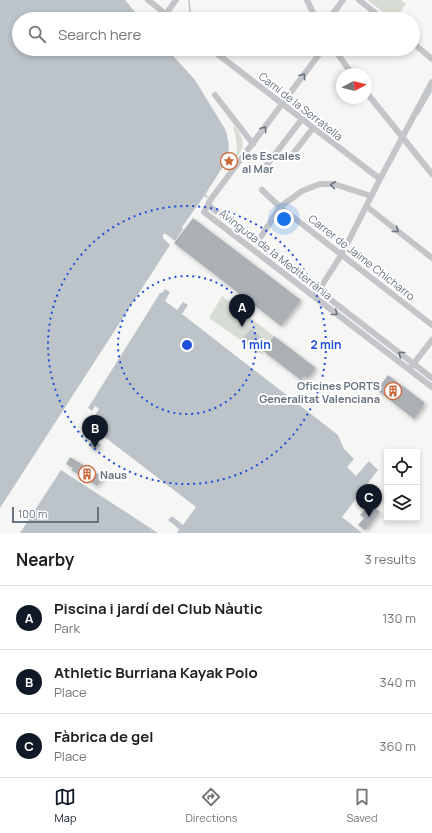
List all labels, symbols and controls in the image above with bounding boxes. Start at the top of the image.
search box [12,12,420,56]
icon: search [26,23,48,45]
text: Search here [58,24,141,45]
street label: Camí de la Serratella [256,68,346,144]
north arrow [336,68,372,104]
one-way arrow [298,74,305,81]
one-way arrow [259,126,266,133]
place label: les Escales al Mar [242,148,301,176]
place icon: les Escales al Mar [219,151,239,171]
one-way arrow [330,181,337,190]
street label: Avinguda de la Mediterrània [216,205,336,303]
your location [274,209,294,229]
street label: Carrer de Jaime Chicharro [306,211,419,304]
one-way arrow [392,226,399,233]
pin: A [229,294,255,327]
one-way arrow [331,308,338,315]
text: 1 min [241,336,271,353]
text: 2 min [310,336,342,353]
centre of rings [180,338,194,352]
one-way arrow [399,352,406,359]
place label: Oficines PORTS Generalitat Valenciana [259,378,380,406]
building icon: Oficines PORTS Generalitat Valenciana [383,381,403,401]
pin: B [82,415,108,448]
map controls [384,449,420,521]
button: locate [384,449,420,485]
building icon: Naus [77,464,97,484]
place label: Naus [100,467,127,482]
pin: C [356,484,382,517]
button: layers [384,485,420,521]
scale bar [12,505,99,524]
text: 100 m [18,506,47,521]
text: Nearby [16,548,74,571]
text: 3 results [364,550,416,568]
text: Piscina i jardí del Club Nàutic [54,598,263,619]
text: A [25,609,33,627]
text: 130 m [382,609,416,627]
text: Park [54,619,80,637]
text: Athletic Burriana Kayak Polo [54,662,258,683]
text: B [25,673,33,691]
text: 340 m [380,673,416,691]
text: Place [54,683,87,701]
text: Fàbrica de gel [54,726,154,747]
text: C [24,737,34,755]
text: 360 m [379,737,416,755]
text: Place [54,747,87,765]
tab: Map [54,786,76,825]
tab: Directions [185,786,238,825]
tab: Saved [347,786,378,825]

